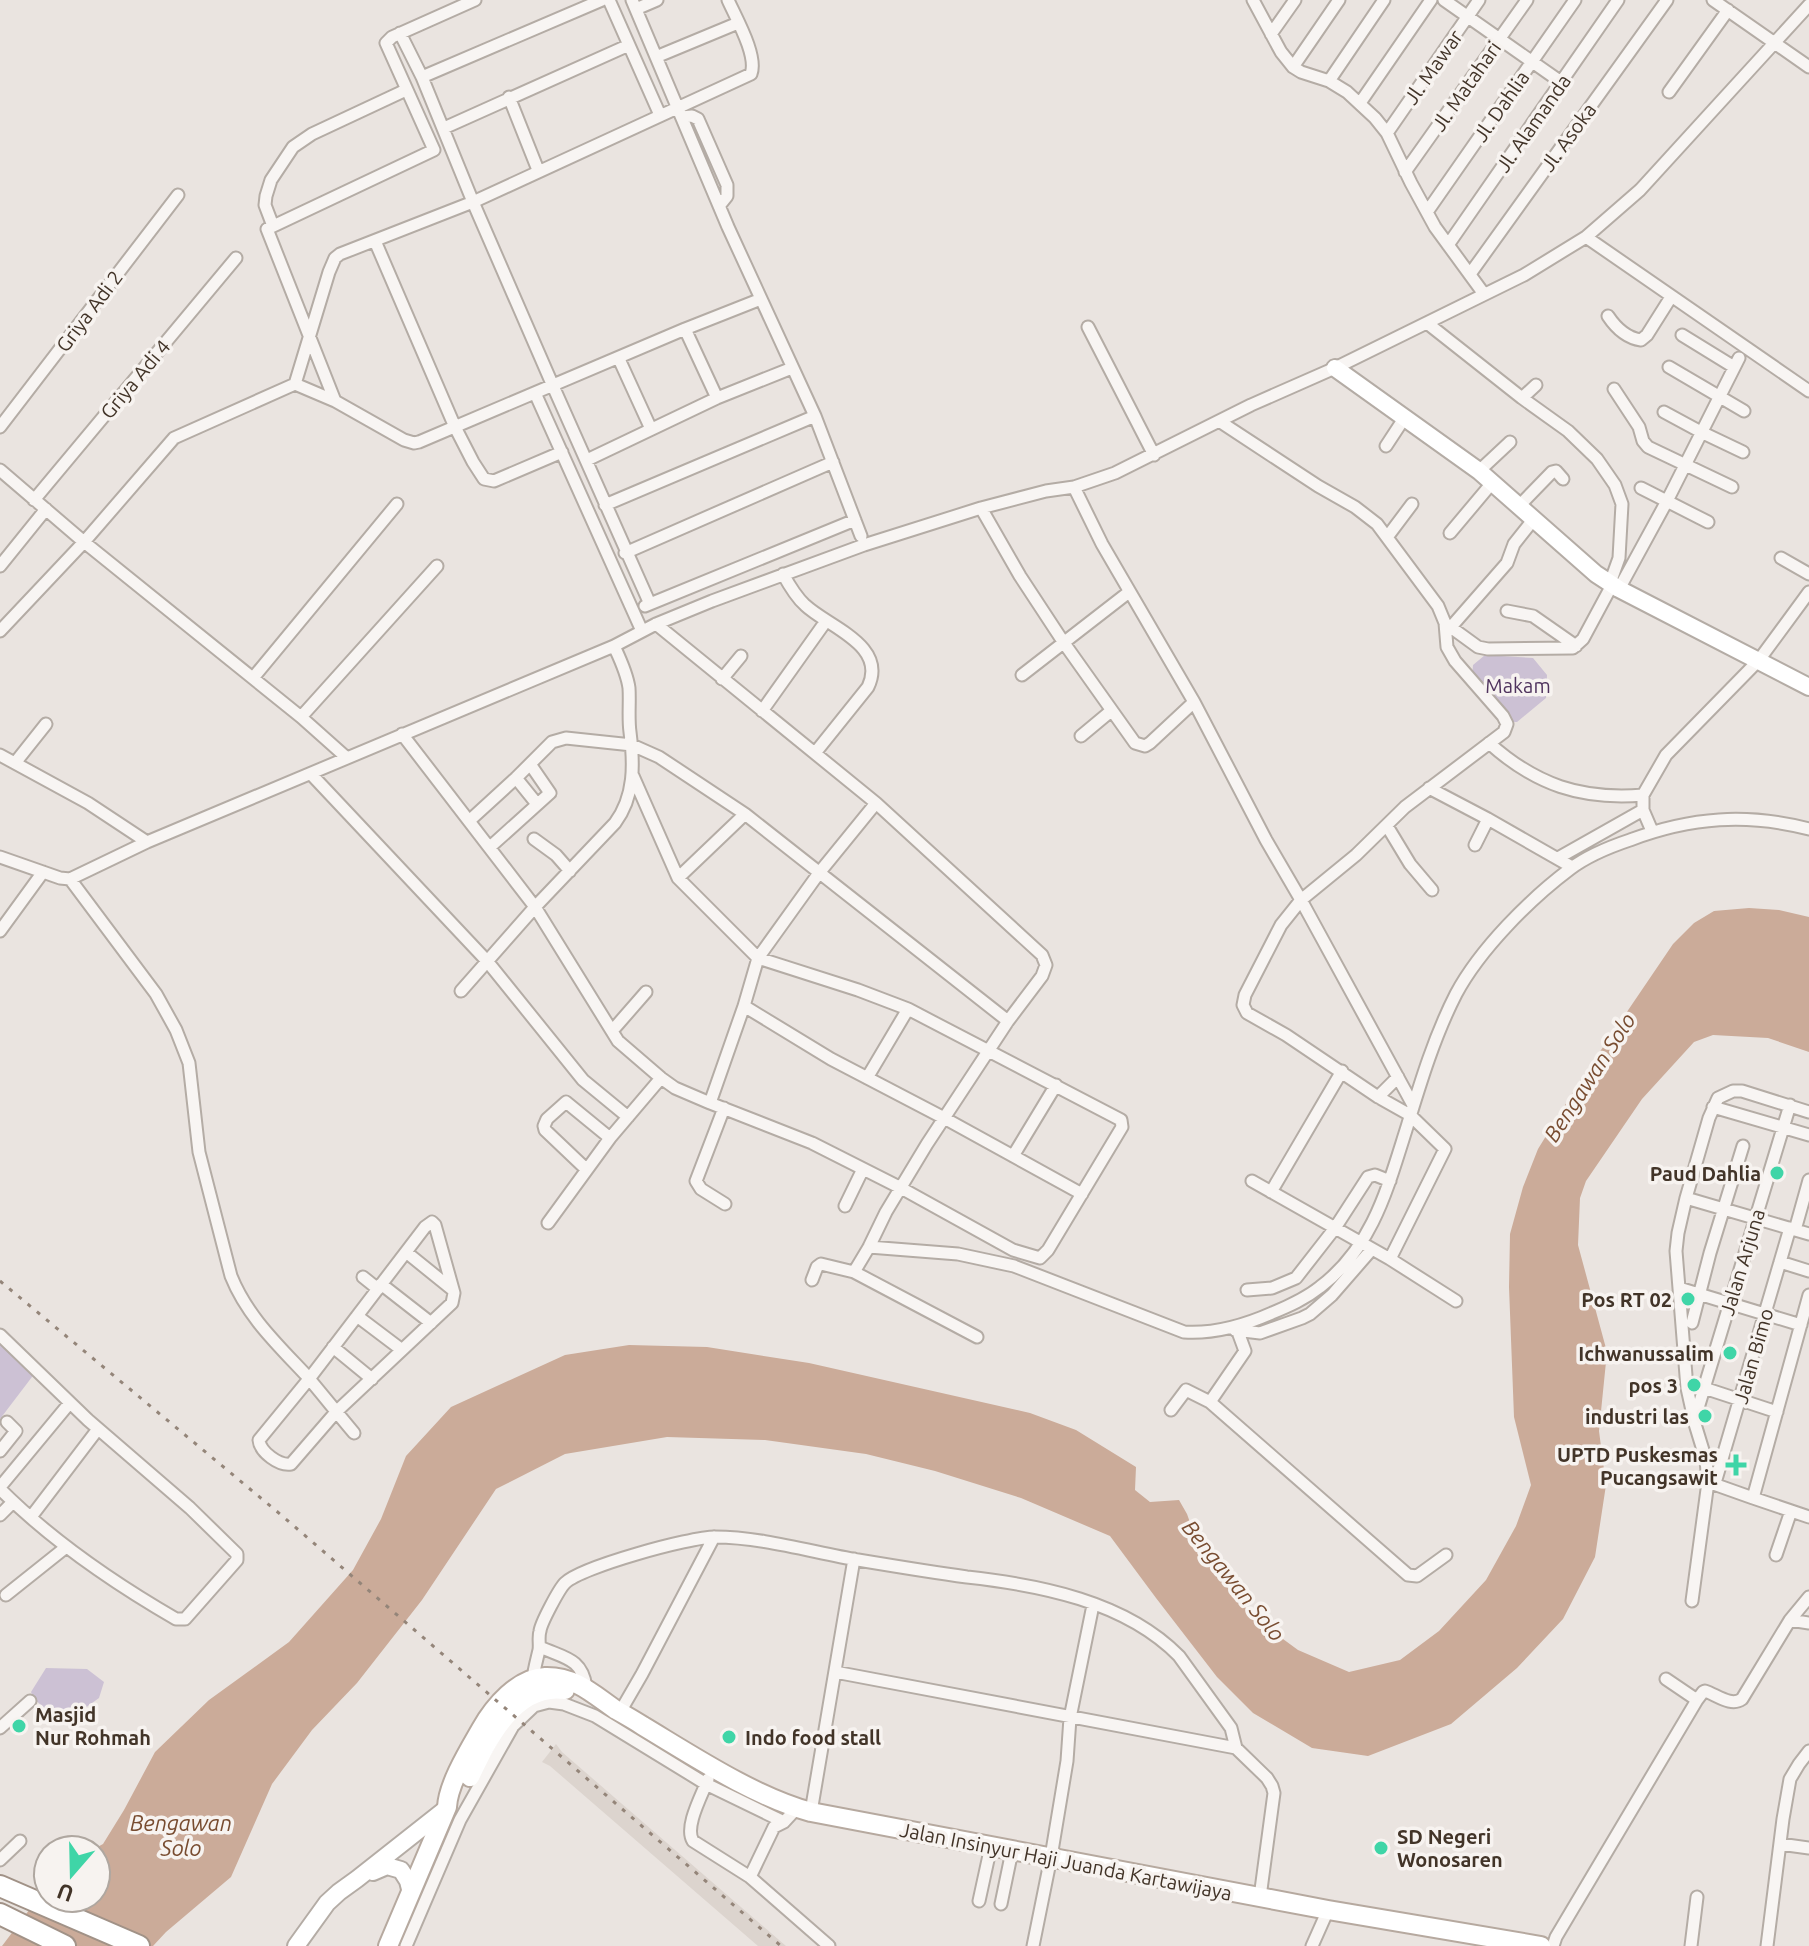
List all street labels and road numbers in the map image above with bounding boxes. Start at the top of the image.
street label: Jl. Mawar [1399,25,1467,109]
street label: Jl. Matahari [1427,37,1505,135]
street label: Jl. Dahlia [1468,66,1534,146]
street label: Jl. Alamanda [1491,70,1575,176]
street label: Jl. Asoka [1536,98,1600,176]
street label: Griya Adi 2 [51,266,127,356]
street label: Griya Adi 4 [95,335,175,423]
street label: Jalan Arjuna [1715,1206,1769,1318]
street label: Jalan Bimo [1728,1306,1778,1406]
street label: Jalan Insinyur Haji Juanda Kartawijaya [898,1817,1234,1905]

